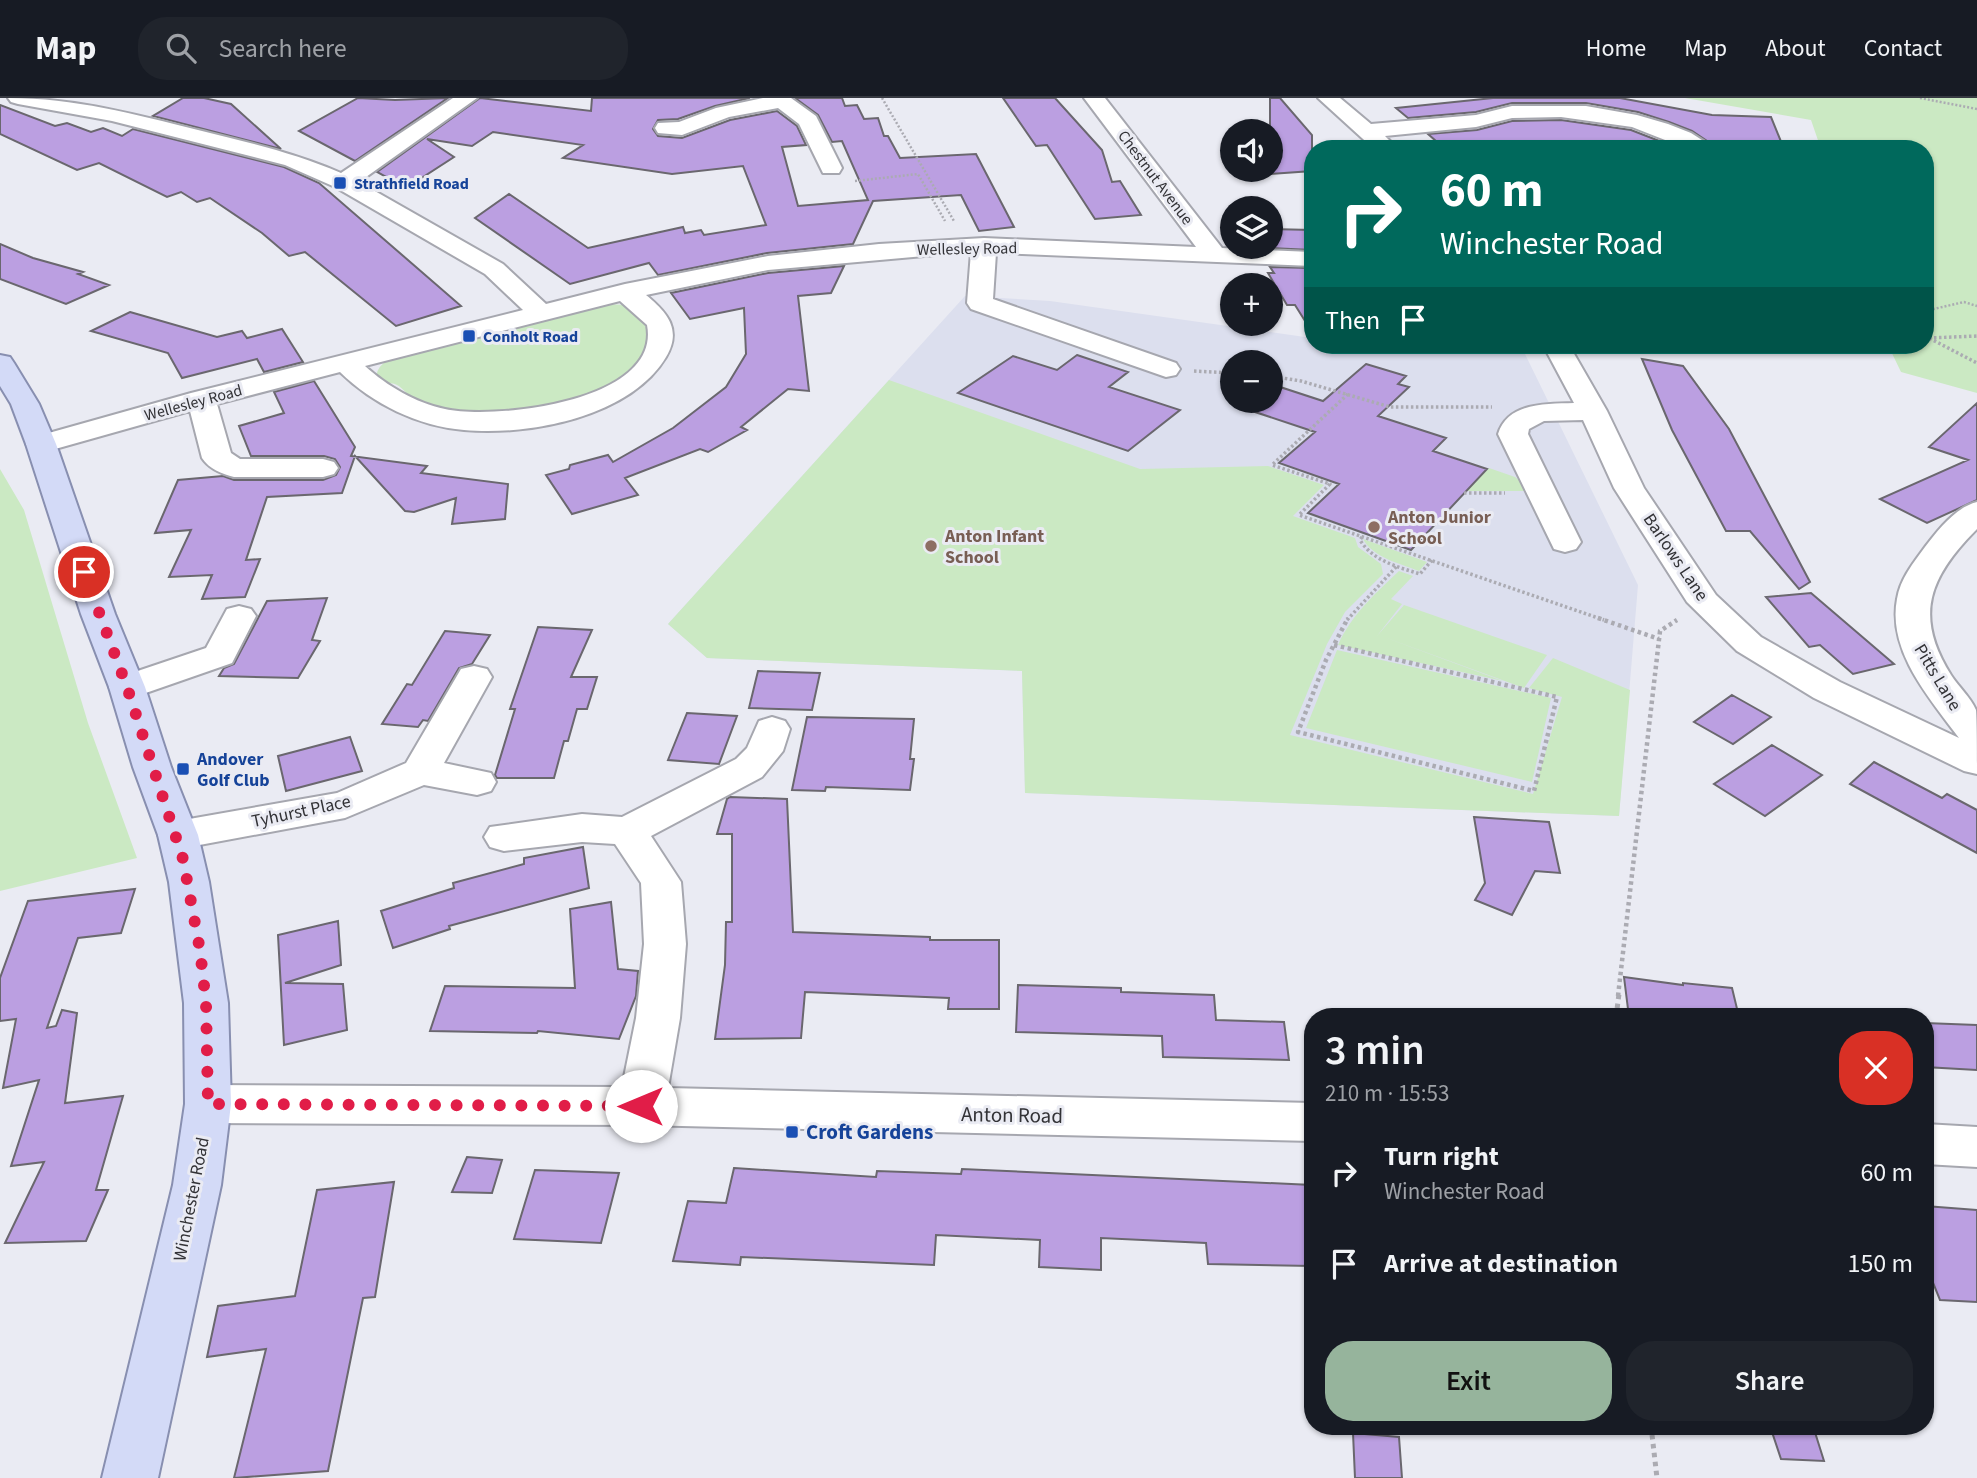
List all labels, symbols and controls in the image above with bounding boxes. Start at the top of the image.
search box [138,17,628,80]
text: Map [35,25,96,72]
icon: search [162,29,200,67]
text: Search here [218,30,347,67]
text: Home [1586,31,1646,66]
text: Map [1684,31,1727,66]
text: About [1765,31,1826,66]
text: Contact [1864,31,1942,66]
map controls [1220,119,1283,413]
button: sound [1220,119,1283,182]
street label: Chestnut Avenue [1112,126,1198,229]
text: 60 m [1440,156,1544,226]
icon: right [1325,168,1416,259]
place label: Strathfield Road [354,173,469,195]
marker: Strathfield Road [332,175,348,191]
button: layers [1220,196,1283,259]
text: Winchester Road [1440,221,1664,267]
street label: Wellesley Road [917,237,1017,261]
button: + [1220,273,1283,336]
icon: arrive [1394,301,1432,339]
text: Then [1325,302,1380,339]
place label: Conholt Road [483,326,578,348]
marker: Conholt Road [461,328,477,344]
button: − [1220,350,1283,413]
street label: Wellesley Road [142,379,245,427]
place label: Anton Junior School [1387,505,1492,551]
street label: Barlows Lane [1637,508,1714,606]
marker: Anton Junior School [1366,519,1382,535]
place label: Anton Infant School [944,524,1044,570]
marker: Anton Infant School [923,538,939,554]
pin [54,542,114,602]
icon: arrive [65,553,103,591]
street label: Pitts Lane [1908,639,1967,715]
place label: Andover Golf Club [196,747,270,793]
marker: Andover Golf Club [175,761,191,777]
street label: Tyhurst Place [249,789,353,834]
text: 3 min [1325,1021,1425,1081]
button: close [1839,1031,1913,1105]
position arrow [604,1069,678,1143]
text: 210 m · 15:53 [1325,1077,1449,1110]
street label: Anton Road [961,1099,1063,1131]
place label: Croft Gardens [806,1117,933,1147]
marker: Croft Gardens [784,1124,800,1140]
street label: Winchester Road [167,1135,216,1263]
text: Turn right [1384,1138,1499,1175]
icon: right [1325,1154,1363,1192]
text: 60 m [1860,1154,1913,1191]
text: Winchester Road [1384,1175,1545,1208]
icon: arrive [1325,1245,1363,1283]
text: Arrive at destination [1384,1245,1618,1282]
text: 150 m [1847,1245,1913,1282]
button: Exit [1325,1341,1612,1421]
button: Share [1626,1341,1913,1421]

